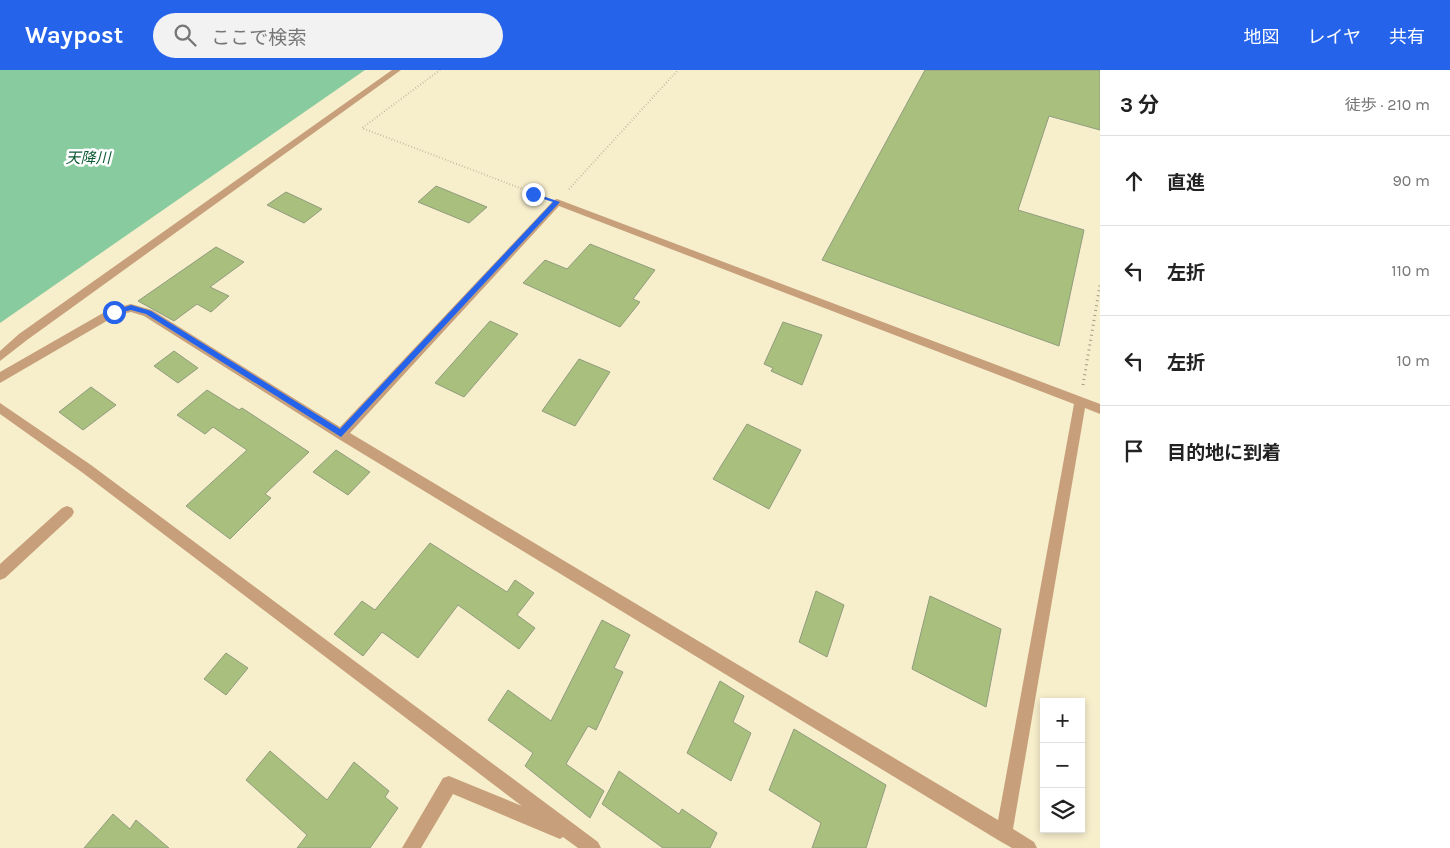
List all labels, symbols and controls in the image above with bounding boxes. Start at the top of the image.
search box [153,13,503,58]
text: Waypost [25,21,123,49]
icon: search [171,21,199,49]
text: 地図 [1244,26,1280,48]
text: レイヤ [1308,26,1361,48]
text: 共有 [1389,26,1425,48]
text: ここで検索 [211,27,306,49]
text: 3 分 [1120,93,1159,117]
text: 徒歩 · 210 m [1345,95,1430,114]
water label: 天降川 [65,149,112,167]
icon: ahead [1120,167,1148,195]
text: 90 m [1392,171,1430,190]
text: 直進 [1167,172,1205,194]
route end [522,183,545,206]
icon: left [1120,257,1148,285]
text: 110 m [1391,261,1430,280]
text: 左折 [1167,262,1205,284]
route start [103,301,126,324]
icon: left [1120,347,1148,375]
text: 10 m [1396,351,1430,370]
text: 左折 [1167,352,1205,374]
icon: arrive [1120,437,1148,465]
text: 目的地に到着 [1167,442,1281,464]
map controls [1040,698,1085,833]
button: + [1040,698,1085,743]
button: − [1040,743,1085,788]
button: layers [1040,788,1085,833]

